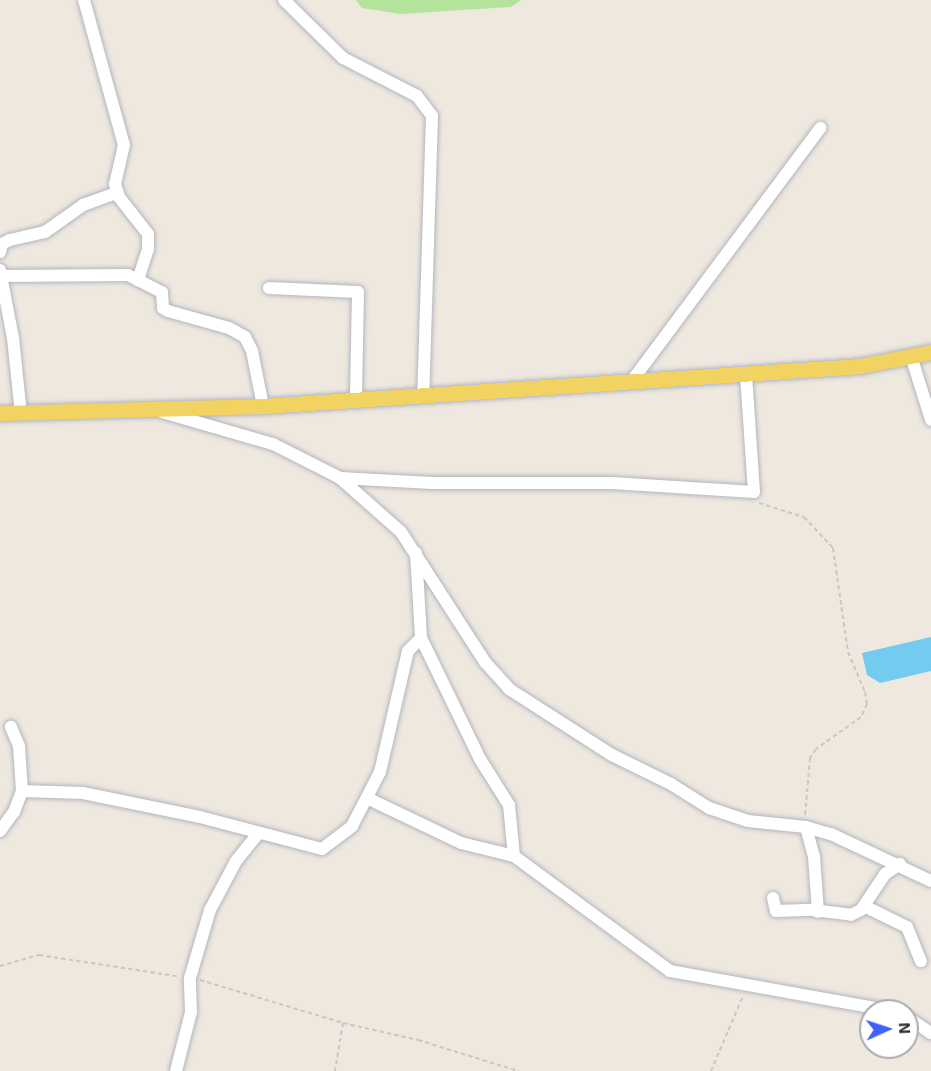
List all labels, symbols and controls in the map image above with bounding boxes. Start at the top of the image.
north arrow [859,999,919,1059]
text: N [896,1022,915,1034]

